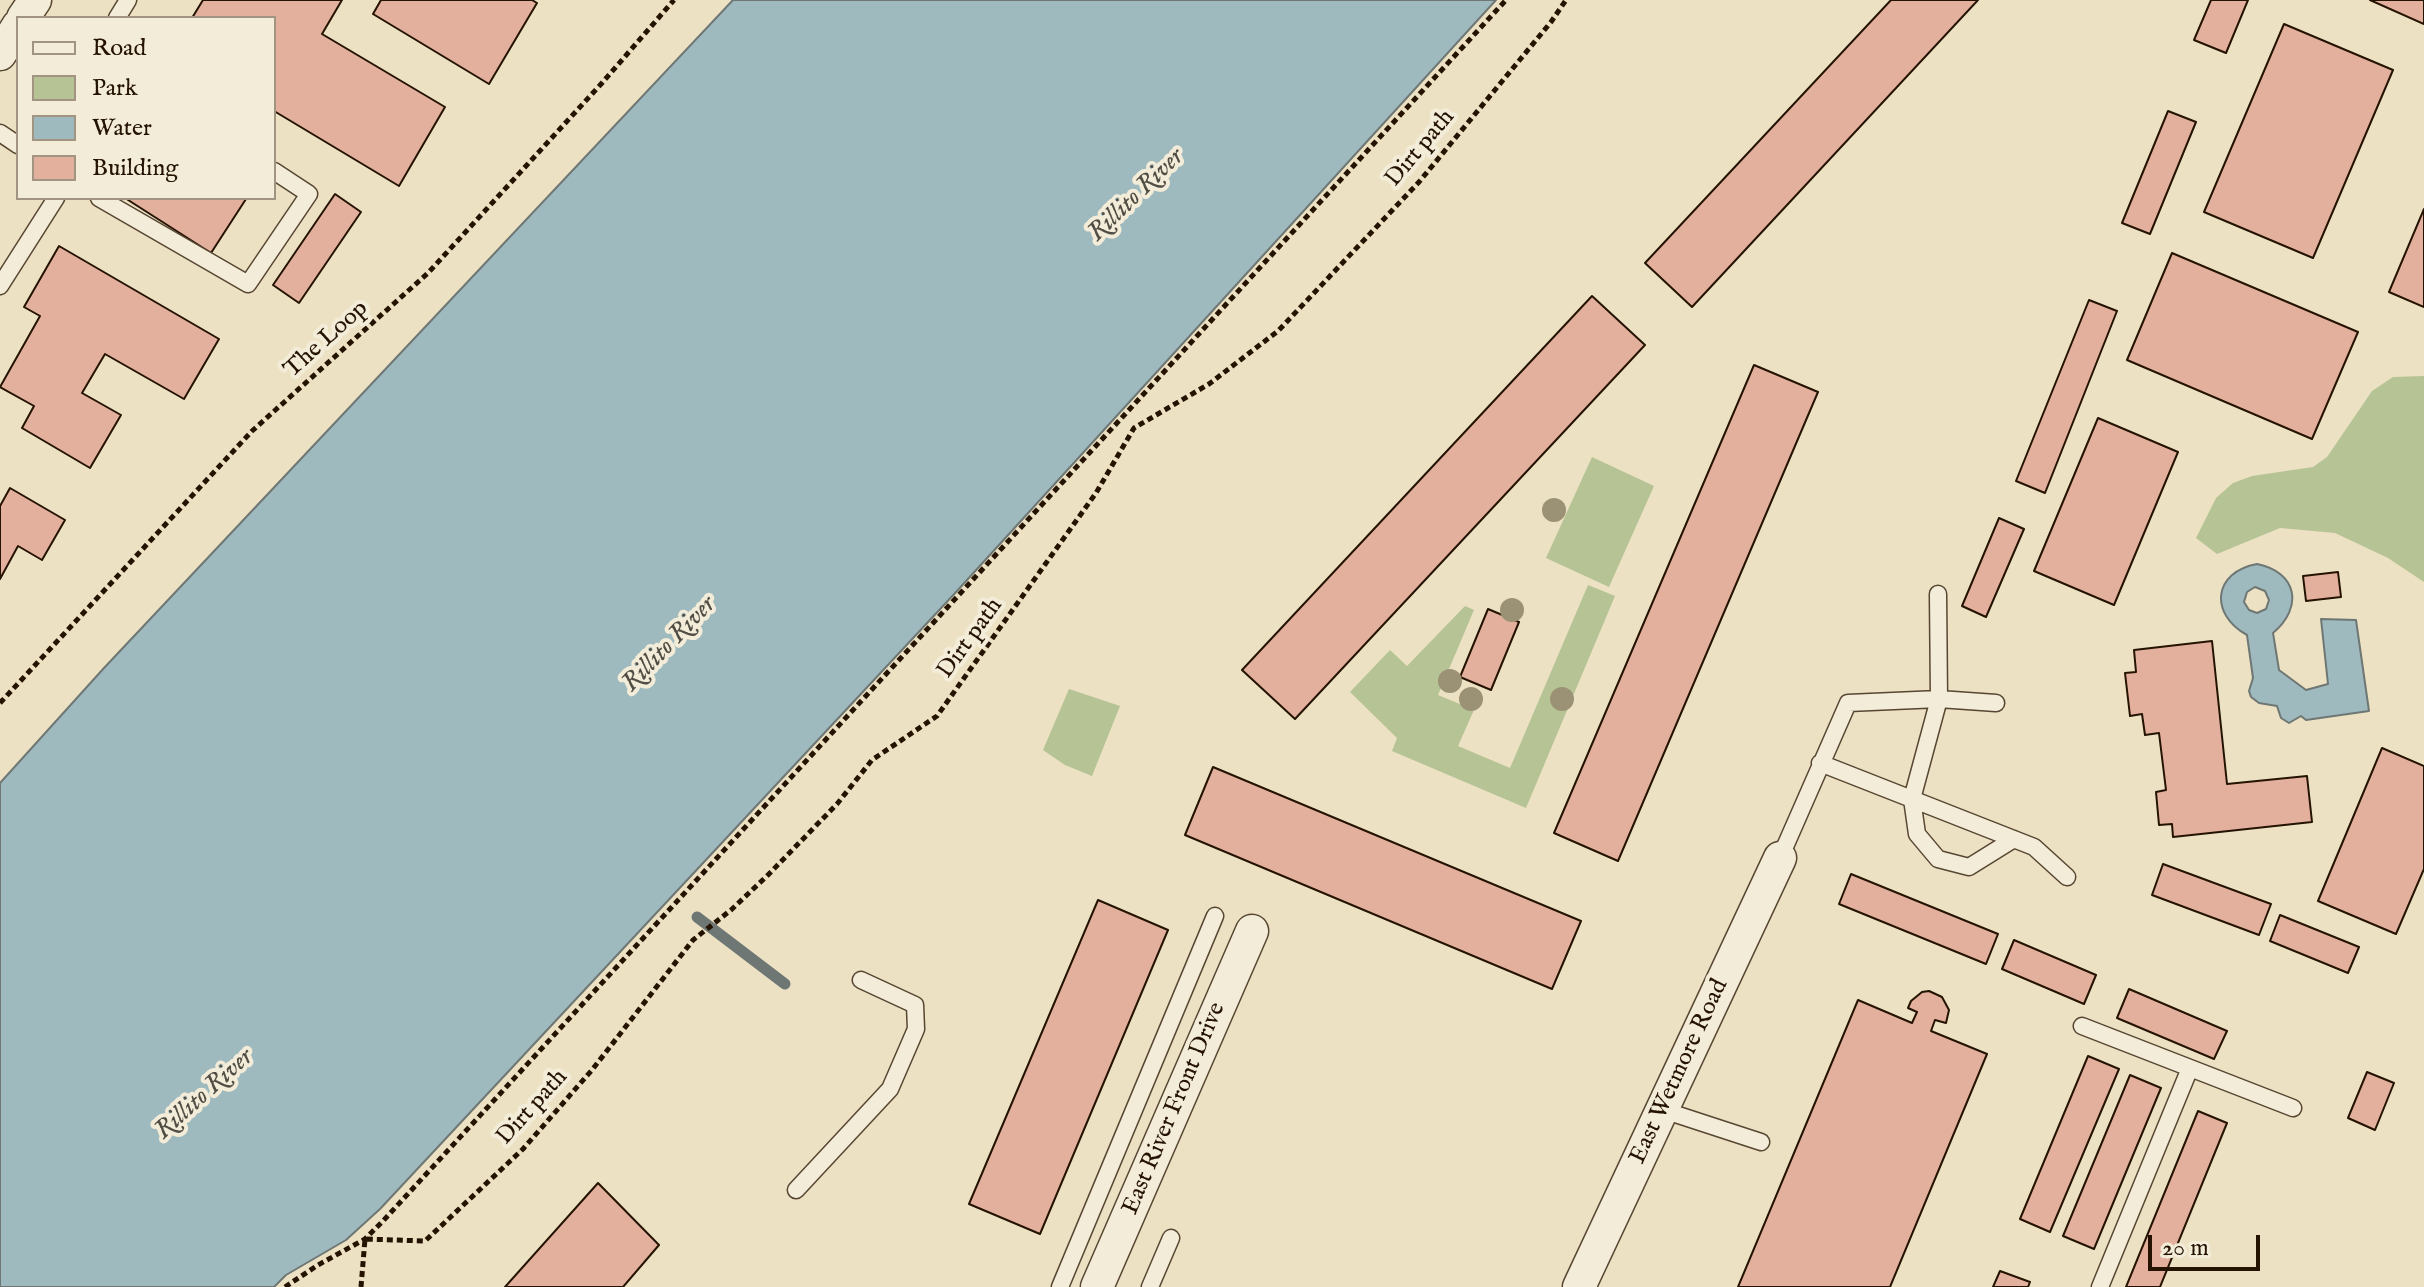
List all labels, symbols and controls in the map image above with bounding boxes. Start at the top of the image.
legend [16,16,276,200]
text: Road [92,33,146,64]
text: Park [92,73,138,104]
street label: Dirt path [1380,104,1462,194]
text: Water [92,113,152,144]
water label: Rillito River [1082,143,1192,249]
text: Building [92,153,178,184]
street label: The Loop [279,295,375,385]
water label: Rillito River [617,590,723,700]
street label: Dirt path [932,593,1010,685]
street label: East Wetmore Road [1625,975,1735,1169]
street label: East River Front Drive [1117,999,1233,1219]
water label: Rillito River [149,1043,261,1147]
street label: Dirt path [491,1064,575,1152]
scale bar [2152,1219,2264,1269]
text: 20 m [2162,1233,2209,1264]

